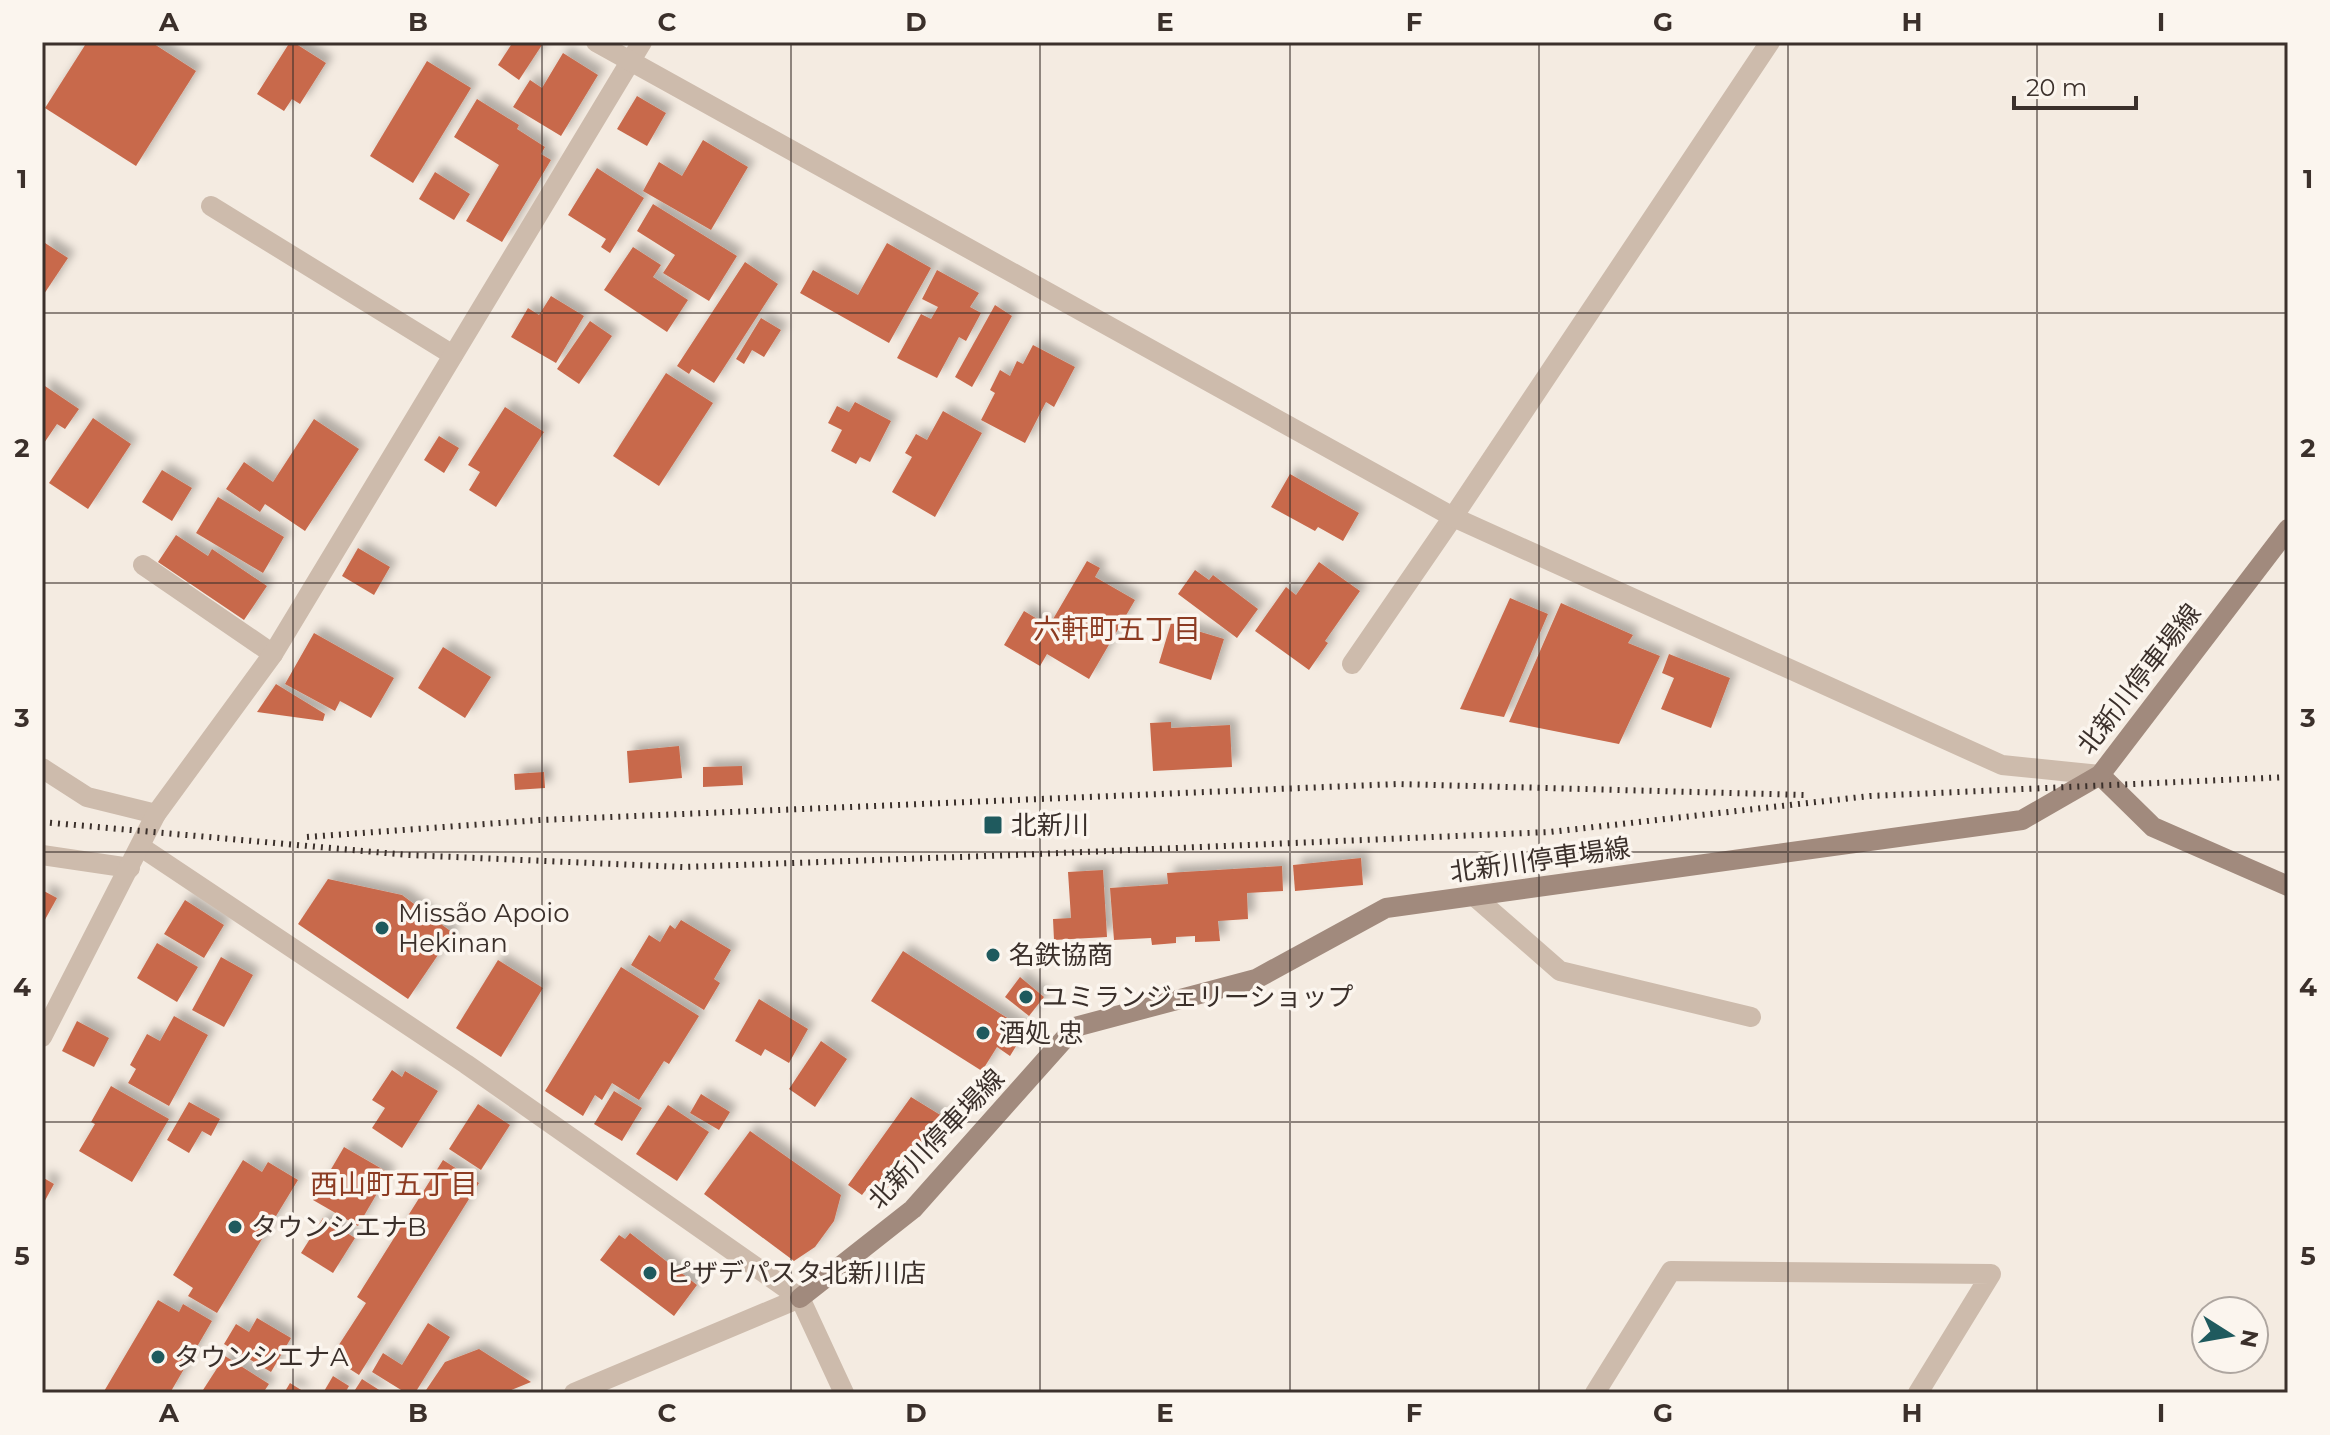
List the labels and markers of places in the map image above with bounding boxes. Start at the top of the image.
place label: 北新川 [1011,809,1089,841]
marker: 北新川 [982,814,1004,836]
place label: Missão Apoio Hekinan [398,897,570,959]
marker: Missão Apoio Hekinan [373,919,391,937]
place label: 名鉄協商 [1009,939,1113,971]
marker: 名鉄協商 [984,946,1002,964]
place label: ユミランジェリーショップ [1042,981,1353,1013]
marker: ユミランジェリーショップ [1017,988,1035,1006]
place label: 酒処 忠 [999,1017,1084,1049]
marker: 酒処 忠 [974,1024,992,1042]
place label: タウンシエナB [251,1211,427,1243]
marker: タウンシエナB [226,1218,244,1236]
place label: ピザデパスタ北新川店 [666,1257,926,1289]
marker: ピザデパスタ北新川店 [641,1264,659,1282]
place label: タウンシエナA [174,1341,349,1373]
marker: タウンシエナA [149,1348,167,1366]

